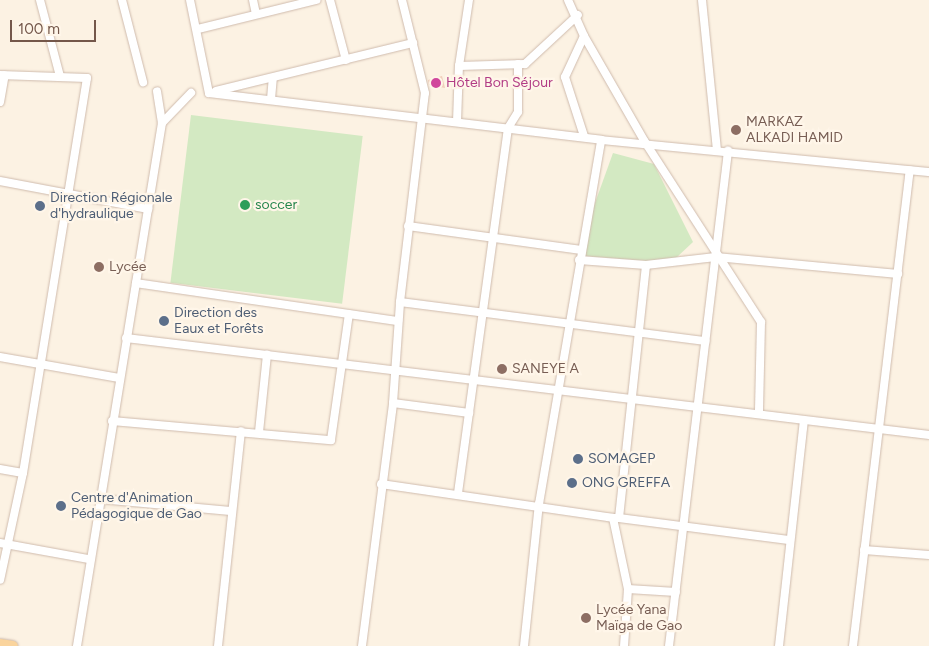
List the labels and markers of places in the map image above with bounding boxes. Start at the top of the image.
place label: Hôtel Bon Séjour [446,75,553,91]
marker: Hôtel Bon Séjour [430,77,442,89]
place label: MARKAZ ALKADI HAMID [746,114,843,146]
marker: MARKAZ ALKADI HAMID [730,124,742,136]
place label: Direction Régionale d'hydraulique [50,190,172,222]
place label: soccer [255,197,297,213]
marker: soccer [239,199,251,211]
marker: Direction Régionale d'hydraulique [34,200,46,212]
place label: Lycée [109,259,146,275]
marker: Lycée [93,261,105,273]
place label: Direction des Eaux et Forêts [174,305,264,338]
marker: Direction des Eaux et Forêts [158,315,170,327]
place label: SANEYE A [512,361,579,377]
marker: SANEYE A [496,363,508,375]
place label: SOMAGEP [588,451,655,467]
marker: SOMAGEP [572,453,584,465]
place label: ONG GREFFA [582,475,670,491]
marker: ONG GREFFA [566,477,578,489]
place label: Centre d'Animation Pédagogique de Gao [71,490,202,522]
marker: Centre d'Animation Pédagogique de Gao [55,500,67,512]
place label: Lycée Yana Maïga de Gao [596,602,682,634]
marker: Lycée Yana Maïga de Gao [580,612,592,624]

